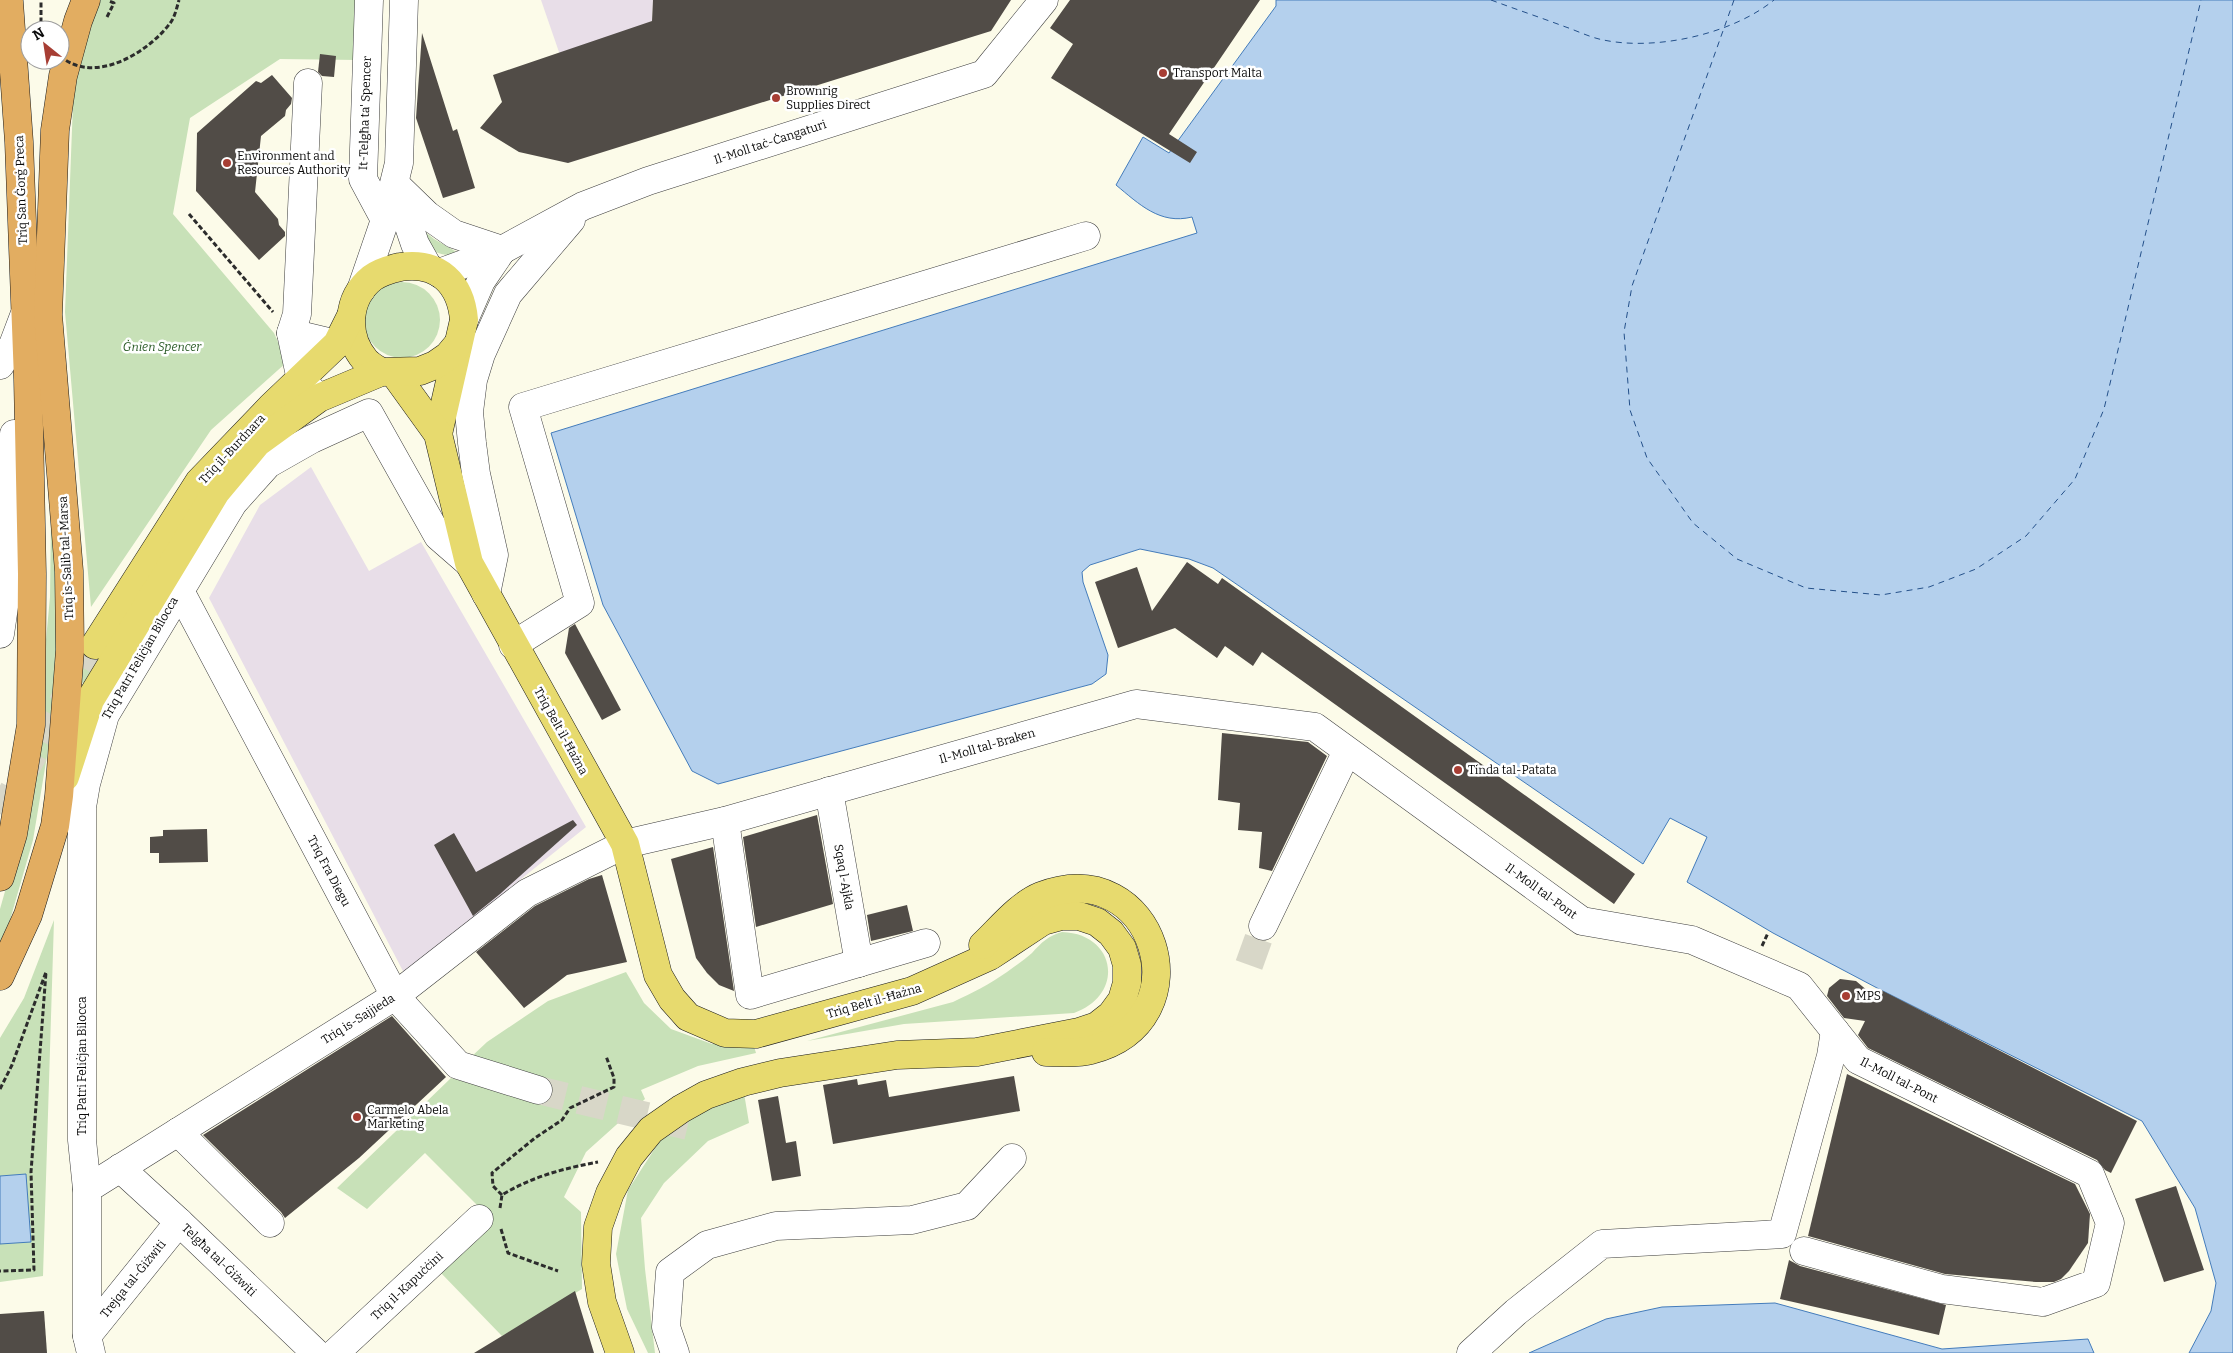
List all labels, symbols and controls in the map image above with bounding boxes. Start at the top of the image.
north arrow [20,20,70,70]
text: N [30,24,48,44]
street label: It-Telgħa ta' Spencer [356,55,374,170]
place label: Transport Malta [1173,66,1262,80]
marker: Transport Malta [1157,67,1169,79]
place label: Brownrig Supplies Direct [786,84,871,112]
marker: Brownrig Supplies Direct [770,92,782,104]
street label: Il-Moll taċ-Ċangaturi [712,116,828,167]
street label: Triq San Ġorġ Preca [11,135,30,245]
place label: Environment and Resources Authority [237,149,351,177]
marker: Environment and Resources Authority [221,157,233,169]
park label: Ġnien Spencer [123,339,202,354]
street label: Triq il-Burdnara [196,411,268,487]
street label: Triq is-Salib tal-Marsa [56,495,76,620]
street label: Triq Patri Feliċjan Bilocca [99,594,181,722]
street label: Triq Belt il-Ħażna [531,685,591,777]
street label: Il-Moll tal-Braken [937,726,1037,766]
place label: Tinda tal-Patata [1468,763,1557,777]
marker: Tinda tal-Patata [1452,764,1464,776]
street label: Triq Fra Diegu [305,833,354,909]
street label: Sqaq l-Ajkla [831,843,857,911]
street label: Il-Moll tal-Pont [1502,860,1580,922]
street label: Triq Belt il-Ħażna [825,981,923,1021]
place label: MPS [1856,989,1881,1003]
marker: MPS [1840,990,1852,1002]
street label: Triq is-Sajjieda [319,991,397,1047]
street label: Triq Patri Feliċjan Bilocca [75,996,89,1136]
street label: Il-Moll tal-Pont [1858,1054,1941,1106]
place label: Carmelo Abela Marketing [367,1103,449,1131]
marker: Carmelo Abela Marketing [351,1111,363,1123]
street label: Telgħa tal-Ġiżwiti [179,1220,260,1299]
street label: Trejqa tal-Ġiżwiti [97,1236,169,1321]
street label: Triq il-Kapuċċini [368,1249,446,1323]

